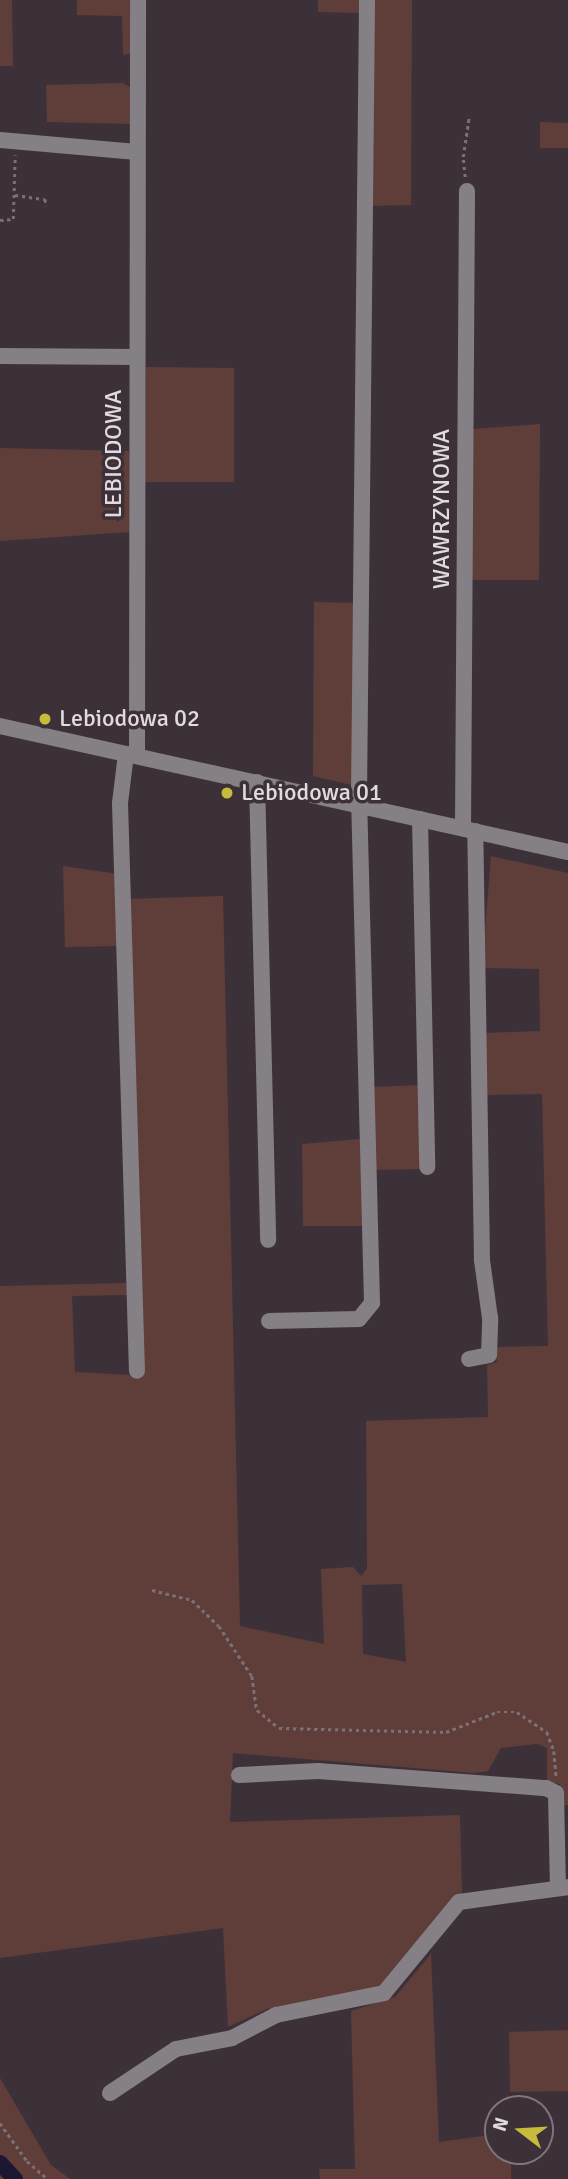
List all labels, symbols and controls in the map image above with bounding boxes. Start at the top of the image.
street label: LEBIODOWA [100,390,128,518]
street label: WAWRZYNOWA [428,429,456,589]
place label: Lebiodowa 02 [59,705,200,733]
marker: Lebiodowa 02 [37,711,53,727]
place label: Lebiodowa 01 [241,779,382,807]
marker: Lebiodowa 01 [219,785,235,801]
north arrow [484,2095,554,2165]
text: N [487,2115,514,2134]

